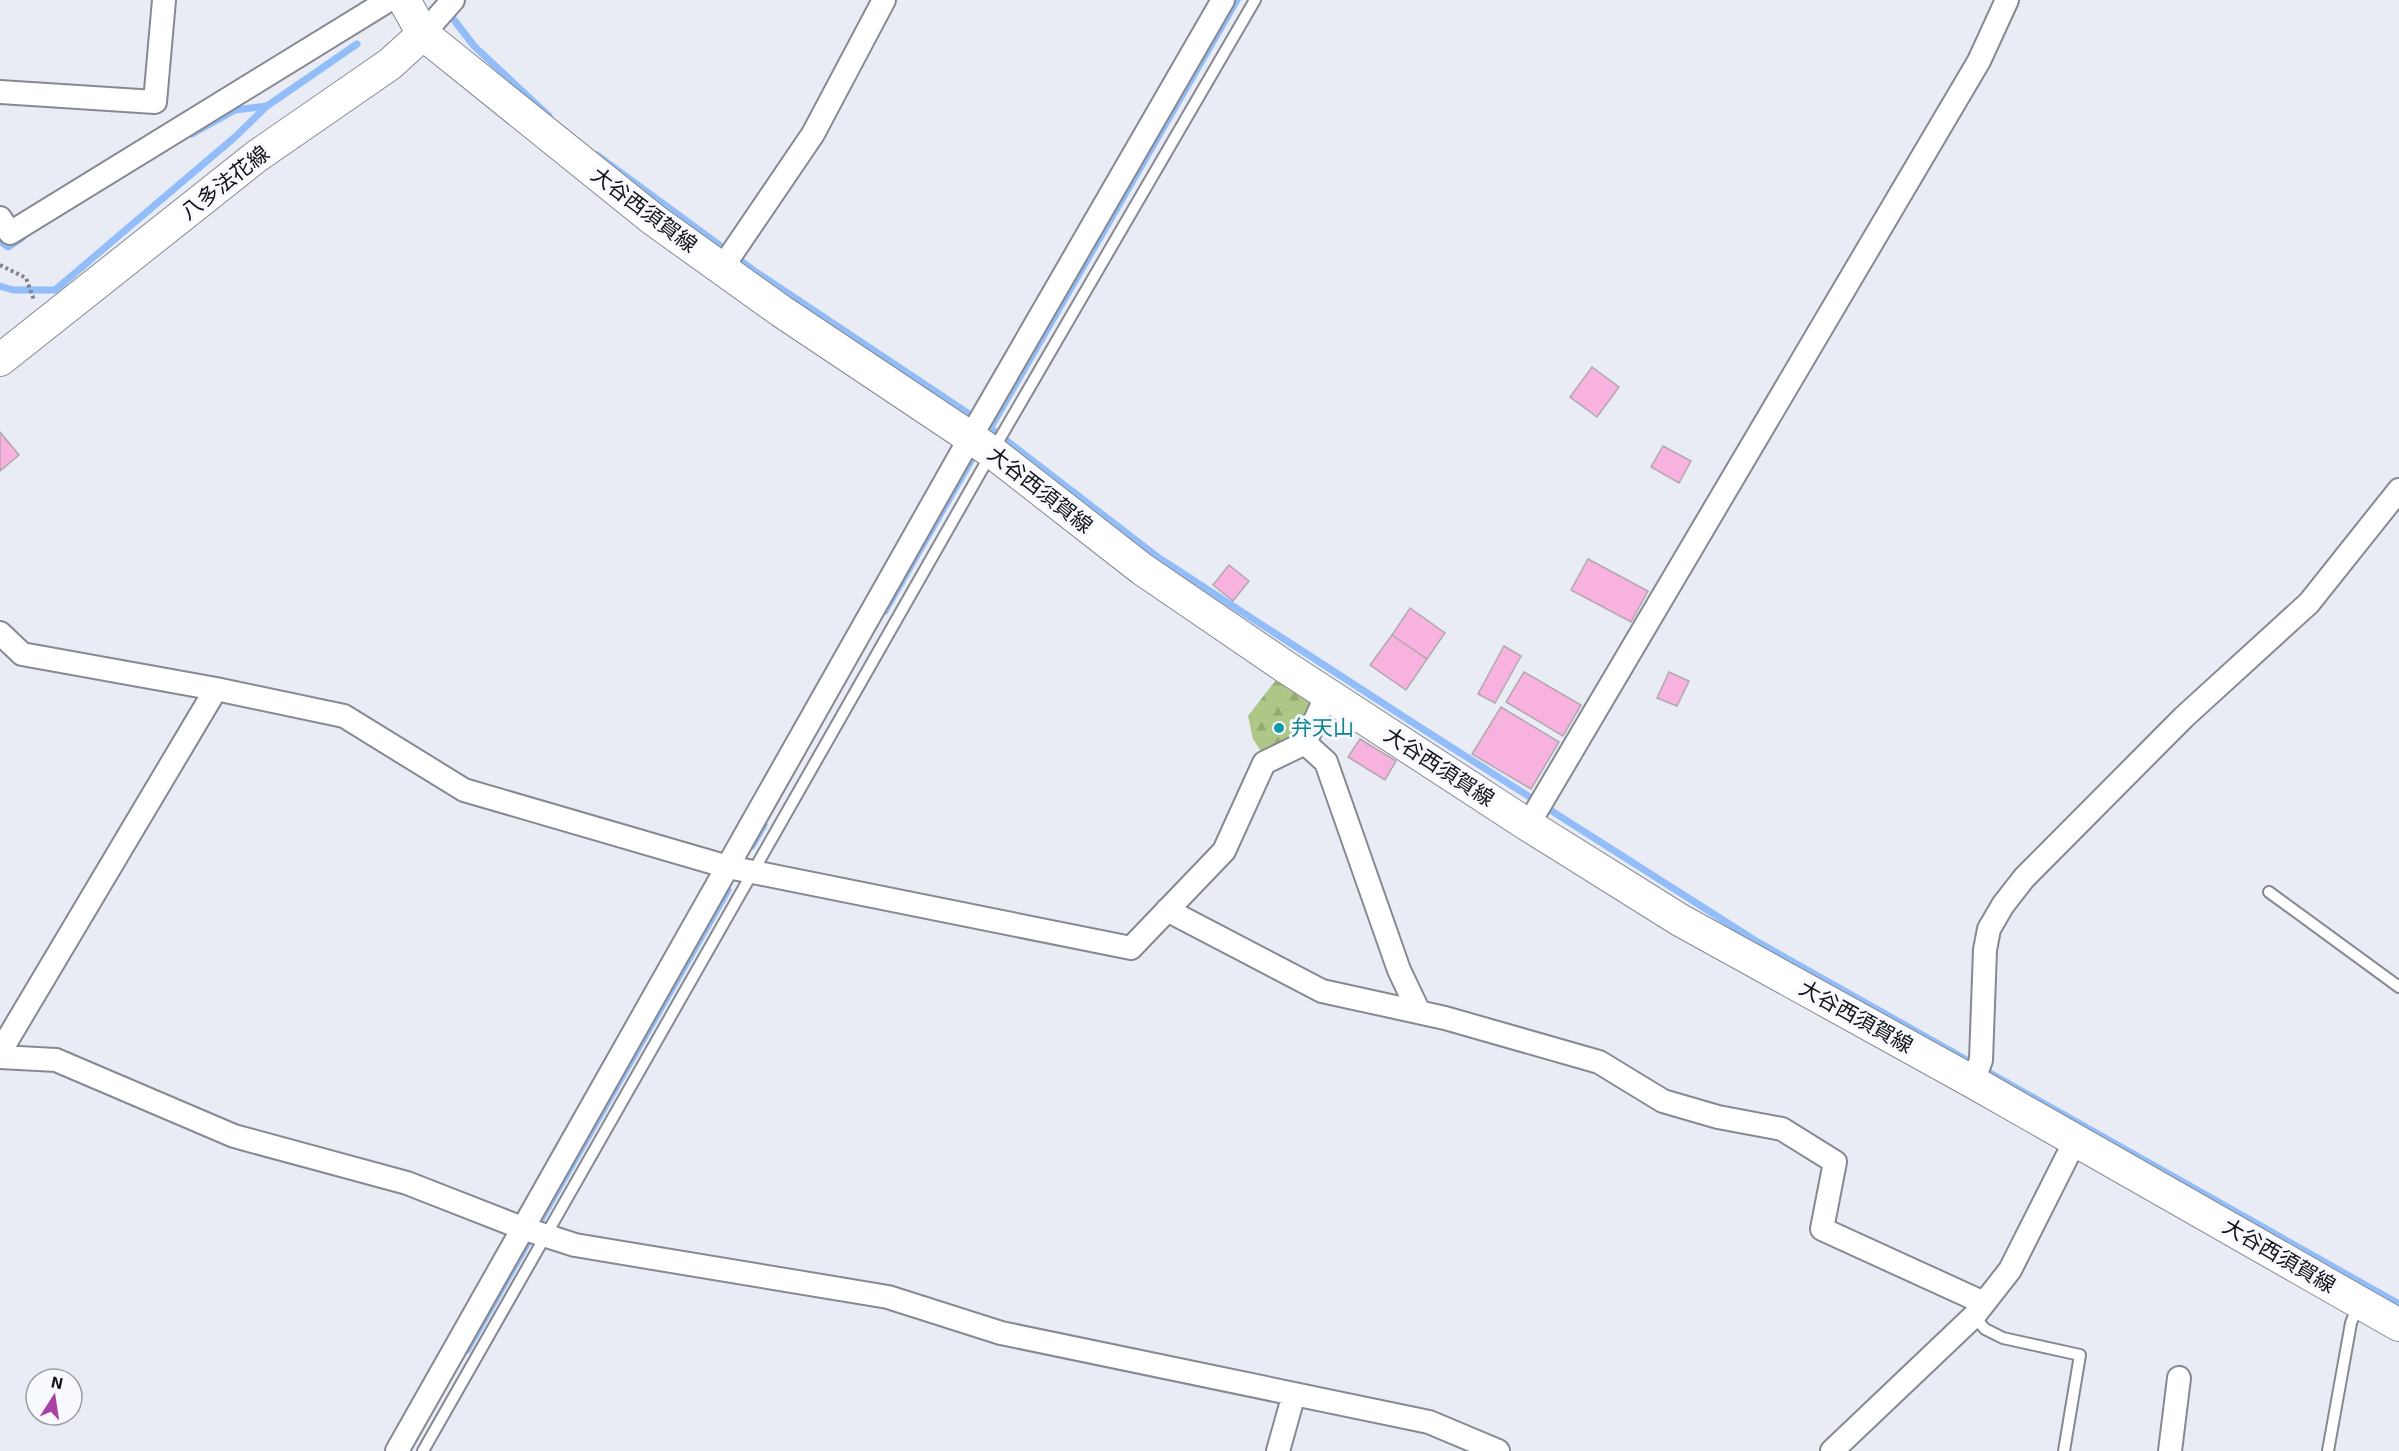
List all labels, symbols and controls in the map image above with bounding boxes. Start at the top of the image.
street label: 八多法花線 [175,140,273,224]
street label: 大谷西須賀線 [587,161,703,257]
street label: 大谷西須賀線 [984,440,1098,537]
place label: 弁天山 [1291,714,1354,739]
marker: 弁天山 [1272,721,1286,735]
street label: 大谷西須賀線 [1380,721,1499,811]
street label: 大谷西須賀線 [1796,974,1918,1057]
street label: 大谷西須賀線 [2219,1212,2341,1297]
north arrow [24,1367,84,1427]
text: N [50,1371,65,1392]

